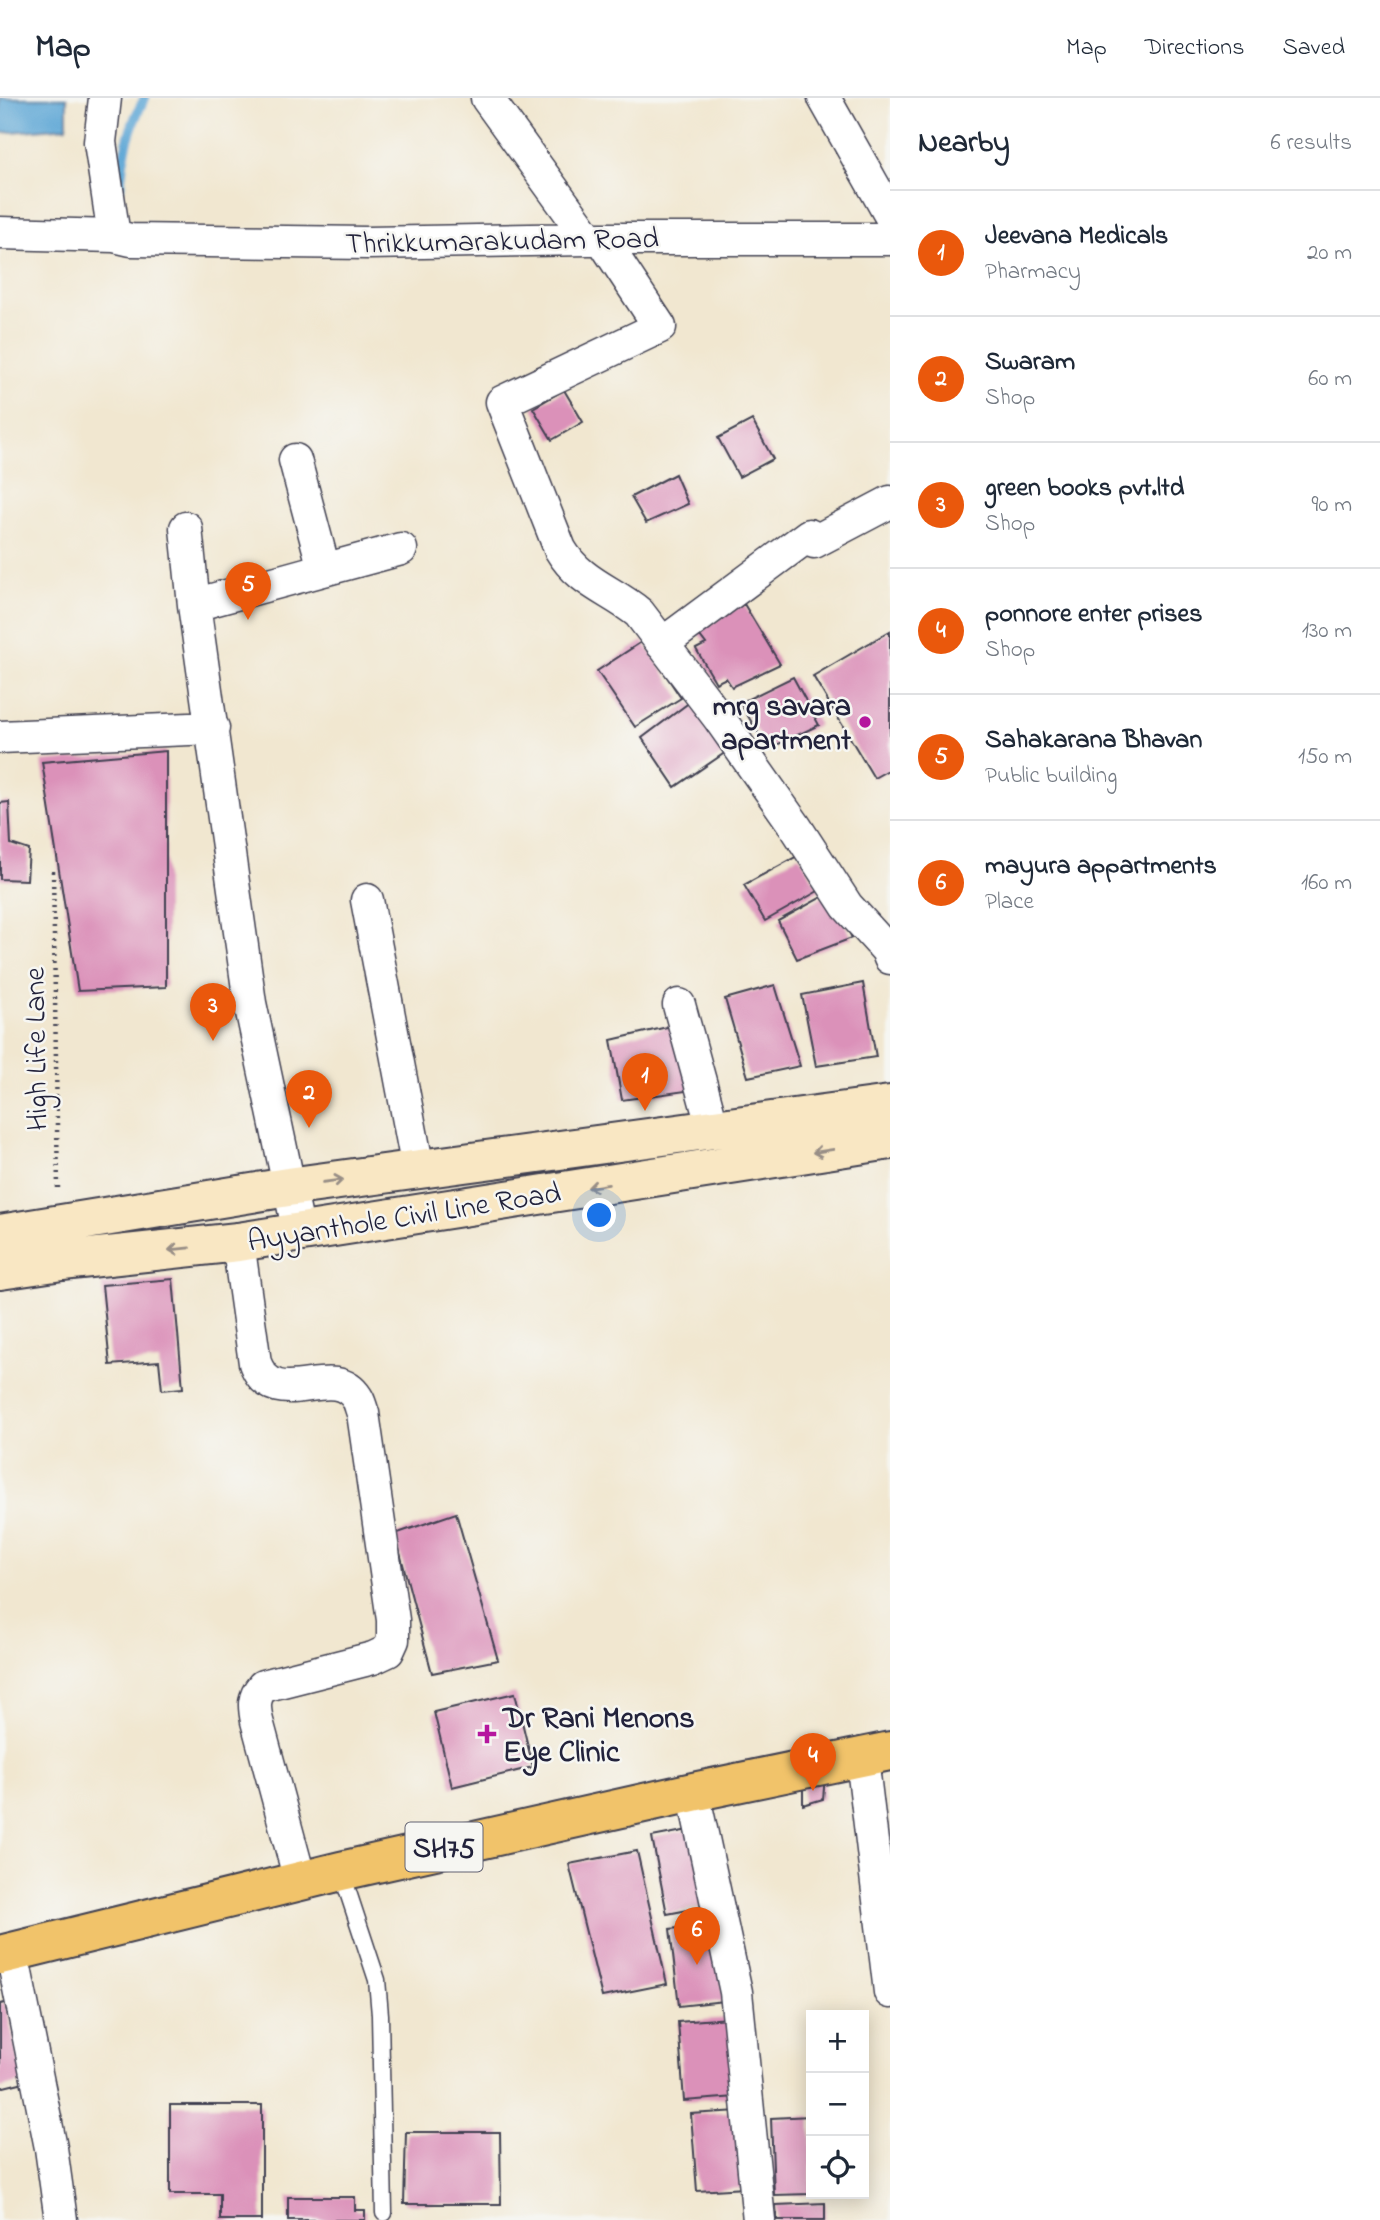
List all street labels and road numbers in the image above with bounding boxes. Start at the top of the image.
street label: Thrikkumarakudam Road [345,218,659,268]
street label: High Life Lane [15,966,61,1131]
street label: Ayyanthole Civil Line Road [245,1172,564,1265]
road number: SH75 [406,1822,482,1872]

